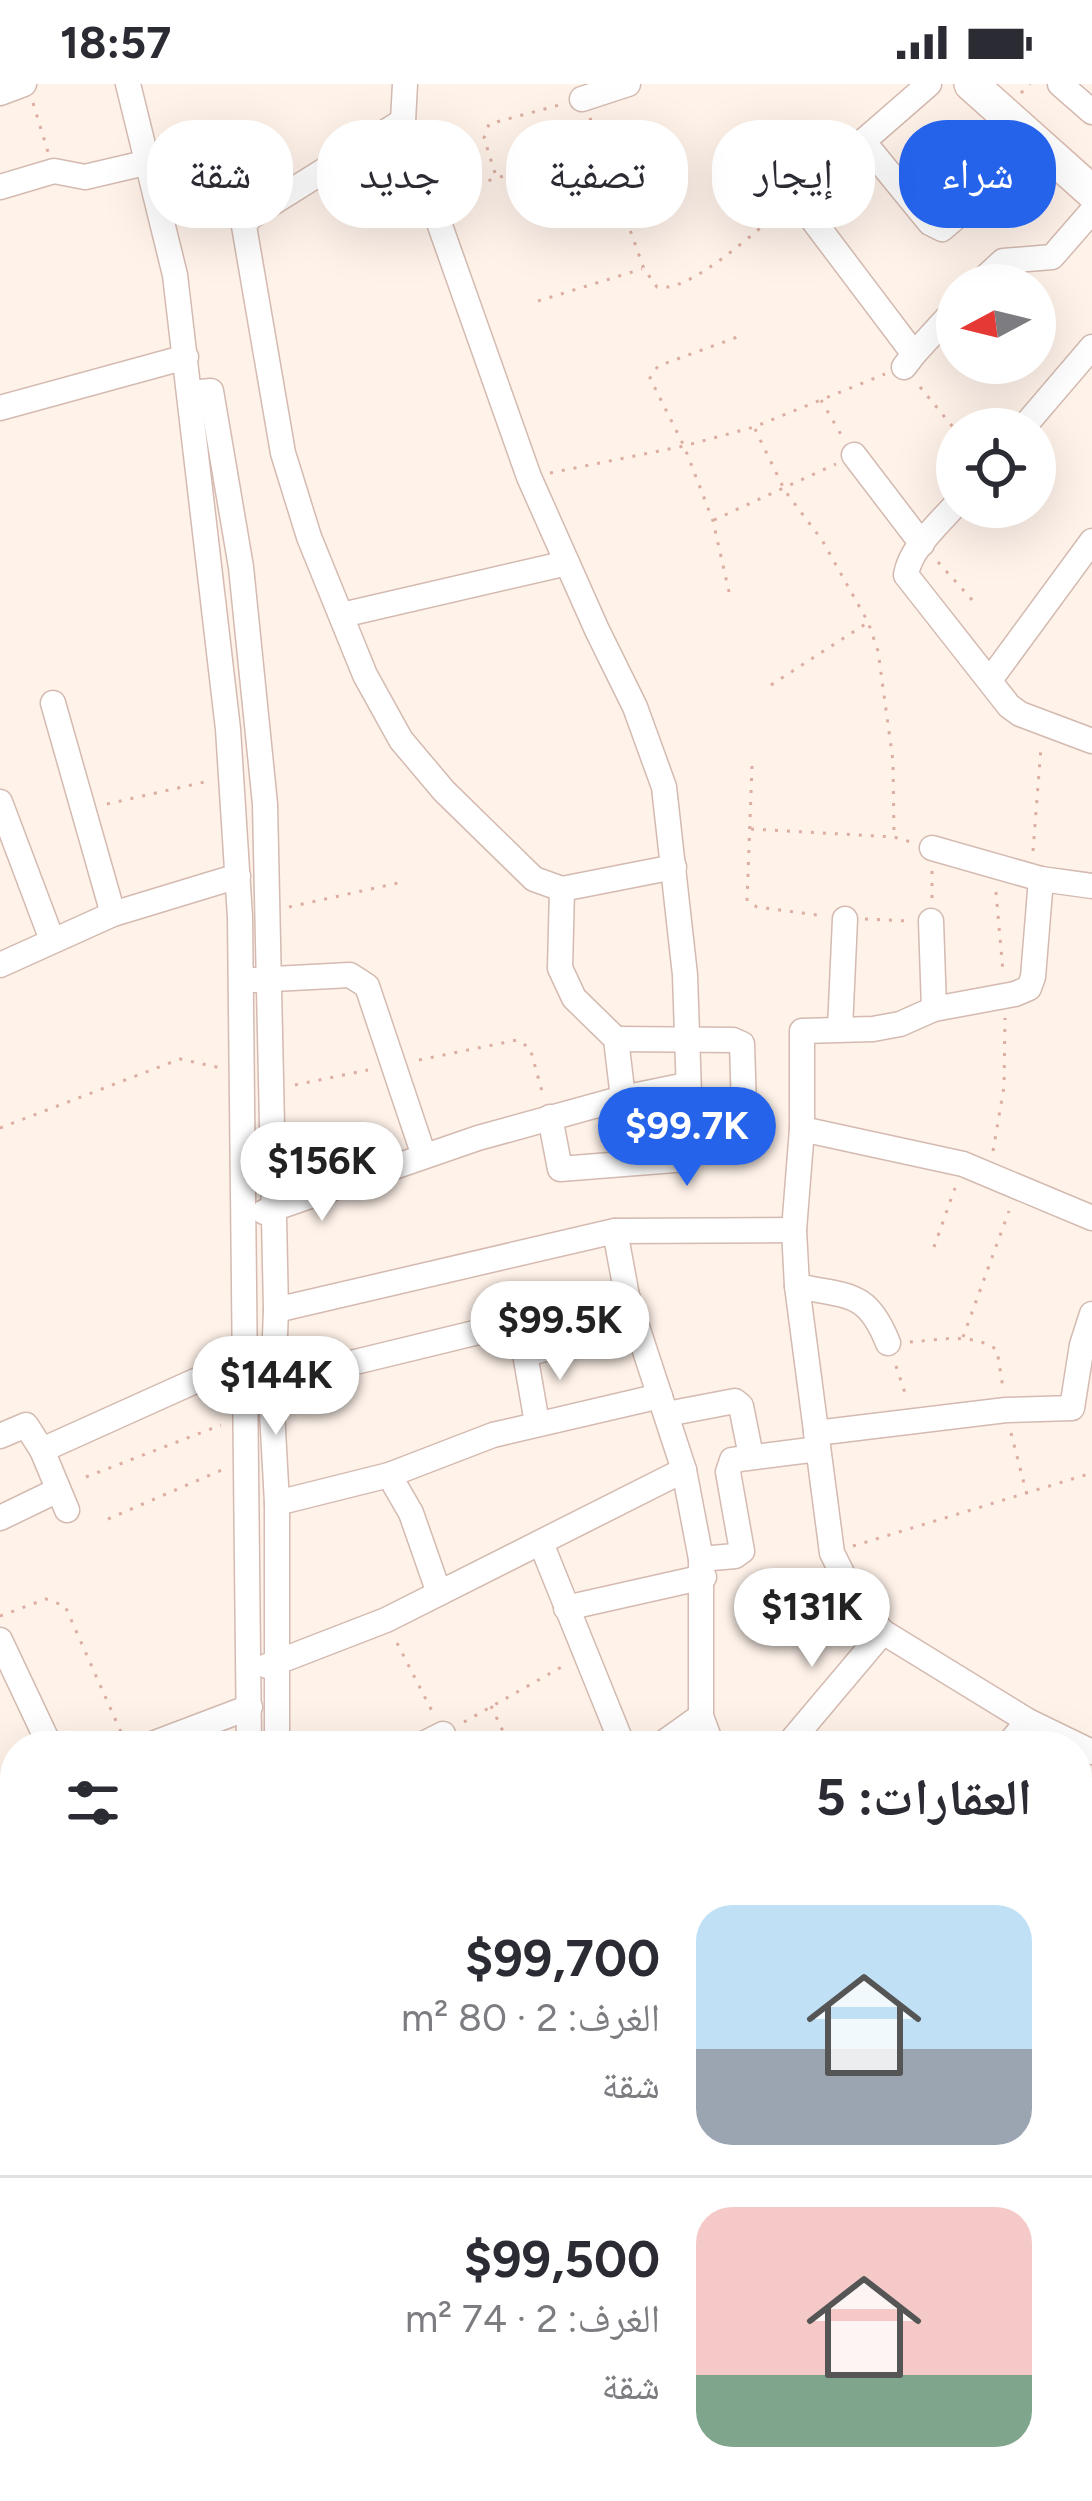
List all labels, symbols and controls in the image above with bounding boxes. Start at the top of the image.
text: 18:57 [60,15,171,69]
chip: شقة [147,120,293,228]
chip: جديد [317,120,482,228]
chip: تصفية [506,120,688,228]
chip: إيجار [712,120,875,228]
chip: شراء [899,120,1056,228]
north arrow [936,264,1056,384]
map controls [936,264,1056,528]
button: locate [936,408,1056,528]
pin: $99.7K [589,1087,785,1189]
text: $99.7K [625,1102,749,1149]
pin: $156K [238,1122,406,1224]
text: $156K [267,1137,377,1184]
pin: $99.5K [462,1281,658,1383]
text: $99.5K [497,1296,623,1343]
pin: $144K [192,1336,360,1438]
text: $144K [219,1351,333,1398]
pin: $131K [728,1568,896,1670]
text: $131K [761,1583,863,1630]
text: العقارات: 5 [816,1767,1032,1828]
icon: filters [60,1770,126,1836]
text: $99,700 [465,1928,660,1989]
icon: home [792,1953,936,2097]
text: الغرف: 2 · 80 m² [401,1994,660,2041]
text: شقة [602,2061,660,2108]
text: $99,500 [464,2229,660,2290]
icon: home [792,2255,936,2399]
text: الغرف: 2 · 74 m² [405,2295,660,2342]
text: شقة [602,2362,660,2409]

